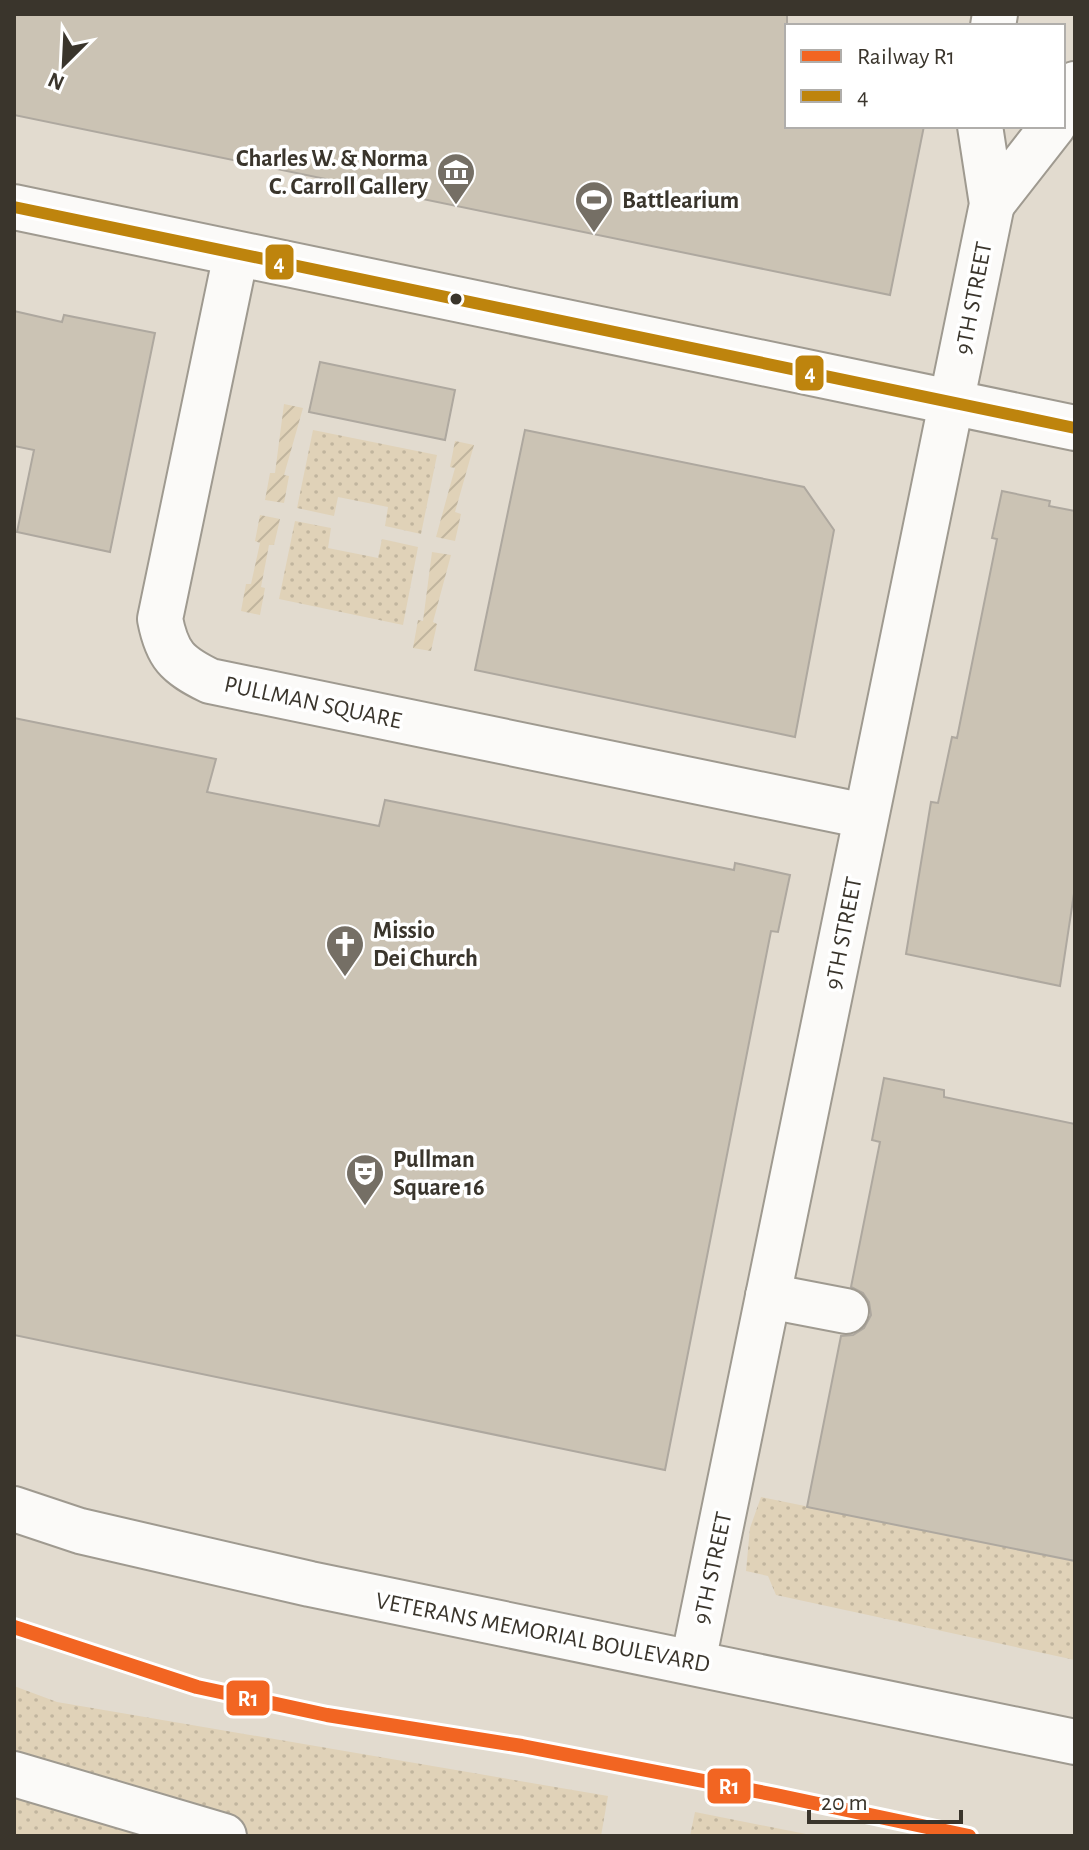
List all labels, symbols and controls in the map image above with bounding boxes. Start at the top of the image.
north arrow [24,24,104,104]
legend [785,24,1065,128]
text: Railway R1 [857,45,955,69]
text: N [45,68,68,95]
text: 4 [857,85,869,109]
place label: Charles W. & Norma C. Carroll Gallery [236,147,428,199]
museum icon: Charles W. & Norma C. Carroll Gallery [435,151,477,206]
sports icon: Battlearium [573,179,615,234]
place label: Battlearium [622,189,739,213]
street label: 9TH STREET [951,240,997,357]
line badge: 4 [264,243,295,281]
text: 4 [273,252,285,274]
unlabelled marker [448,291,464,307]
line badge: 4 [794,354,825,392]
text: 4 [804,362,816,384]
street label: PULLMAN SQUARE [222,672,404,734]
street label: 9TH STREET [821,875,867,992]
place label: Missio Dei Church [373,919,478,971]
church icon: Missio Dei Church [324,923,366,978]
place label: Pullman Square 16 [393,1148,485,1200]
theatre icon: Pullman Square 16 [344,1152,386,1207]
street label: 9TH STREET [689,1510,737,1627]
street label: VETERANS MEMORIAL BOULEVARD [374,1589,712,1677]
line badge: R1 [225,1679,271,1717]
text: R1 [238,1688,258,1710]
line badge: R1 [706,1767,752,1805]
scale bar [809,1774,961,1824]
text: R1 [719,1776,739,1798]
text: 20 m [821,1791,868,1815]

